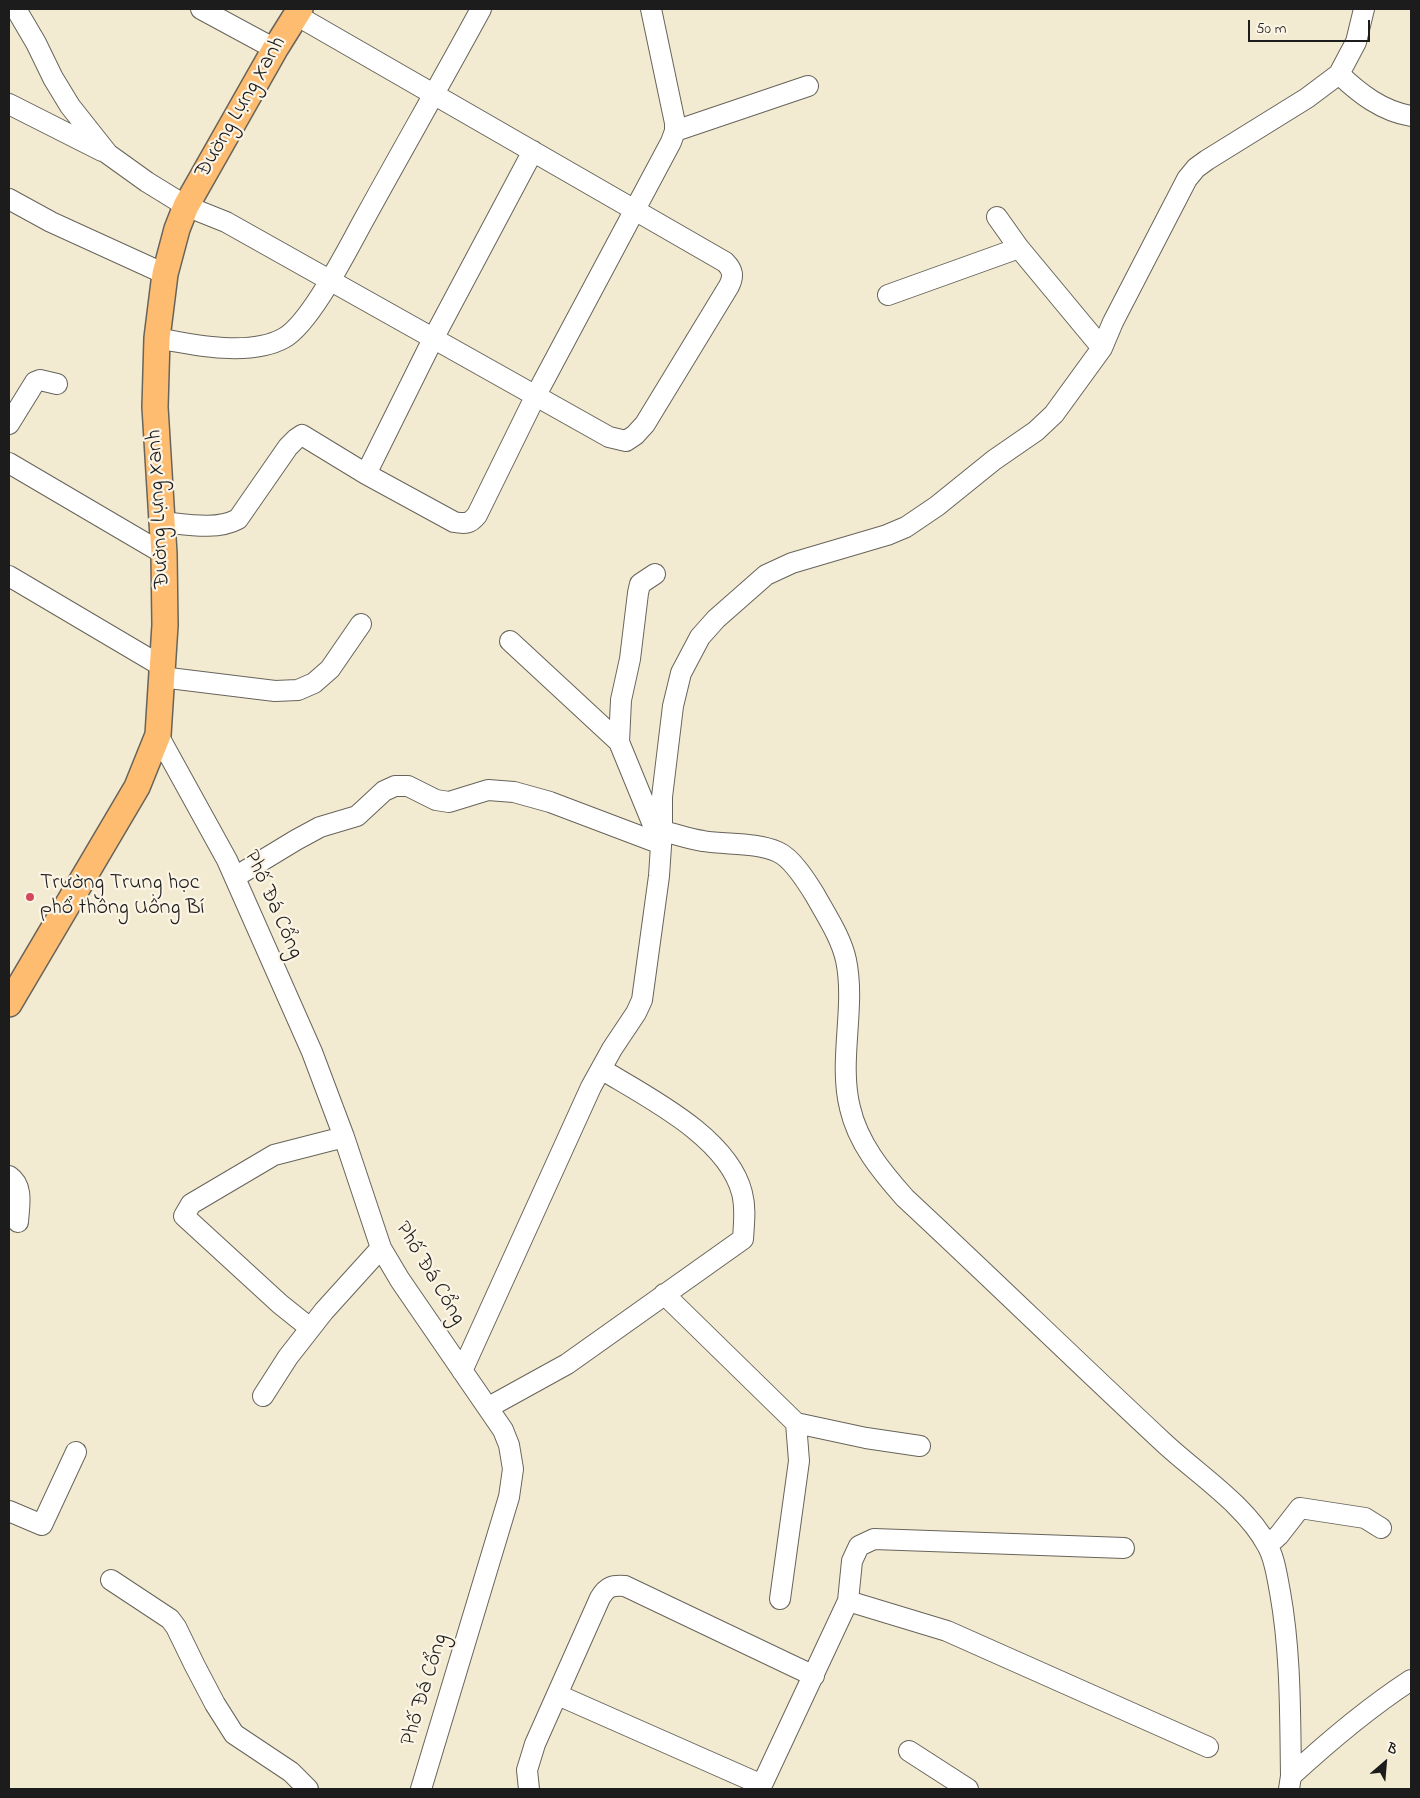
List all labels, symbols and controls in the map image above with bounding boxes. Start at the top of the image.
scale bar [1250,10,1372,42]
text: 50 m [1256,18,1286,40]
street label: Đường Lựng Xanh [191,33,293,183]
street label: Đường Lựng Xanh [143,429,177,589]
street label: Phố Đá Cổng [236,847,308,963]
place label: Trường Trung học phổ thông Uông Bí [40,871,205,922]
marker: Trường Trung học phổ thông Uông Bí [24,891,36,903]
street label: Phố Đá Cổng [388,1218,470,1330]
street label: Phố Đá Cổng [396,1631,456,1749]
north arrow [1360,1738,1410,1788]
text: B [1383,1738,1401,1761]

